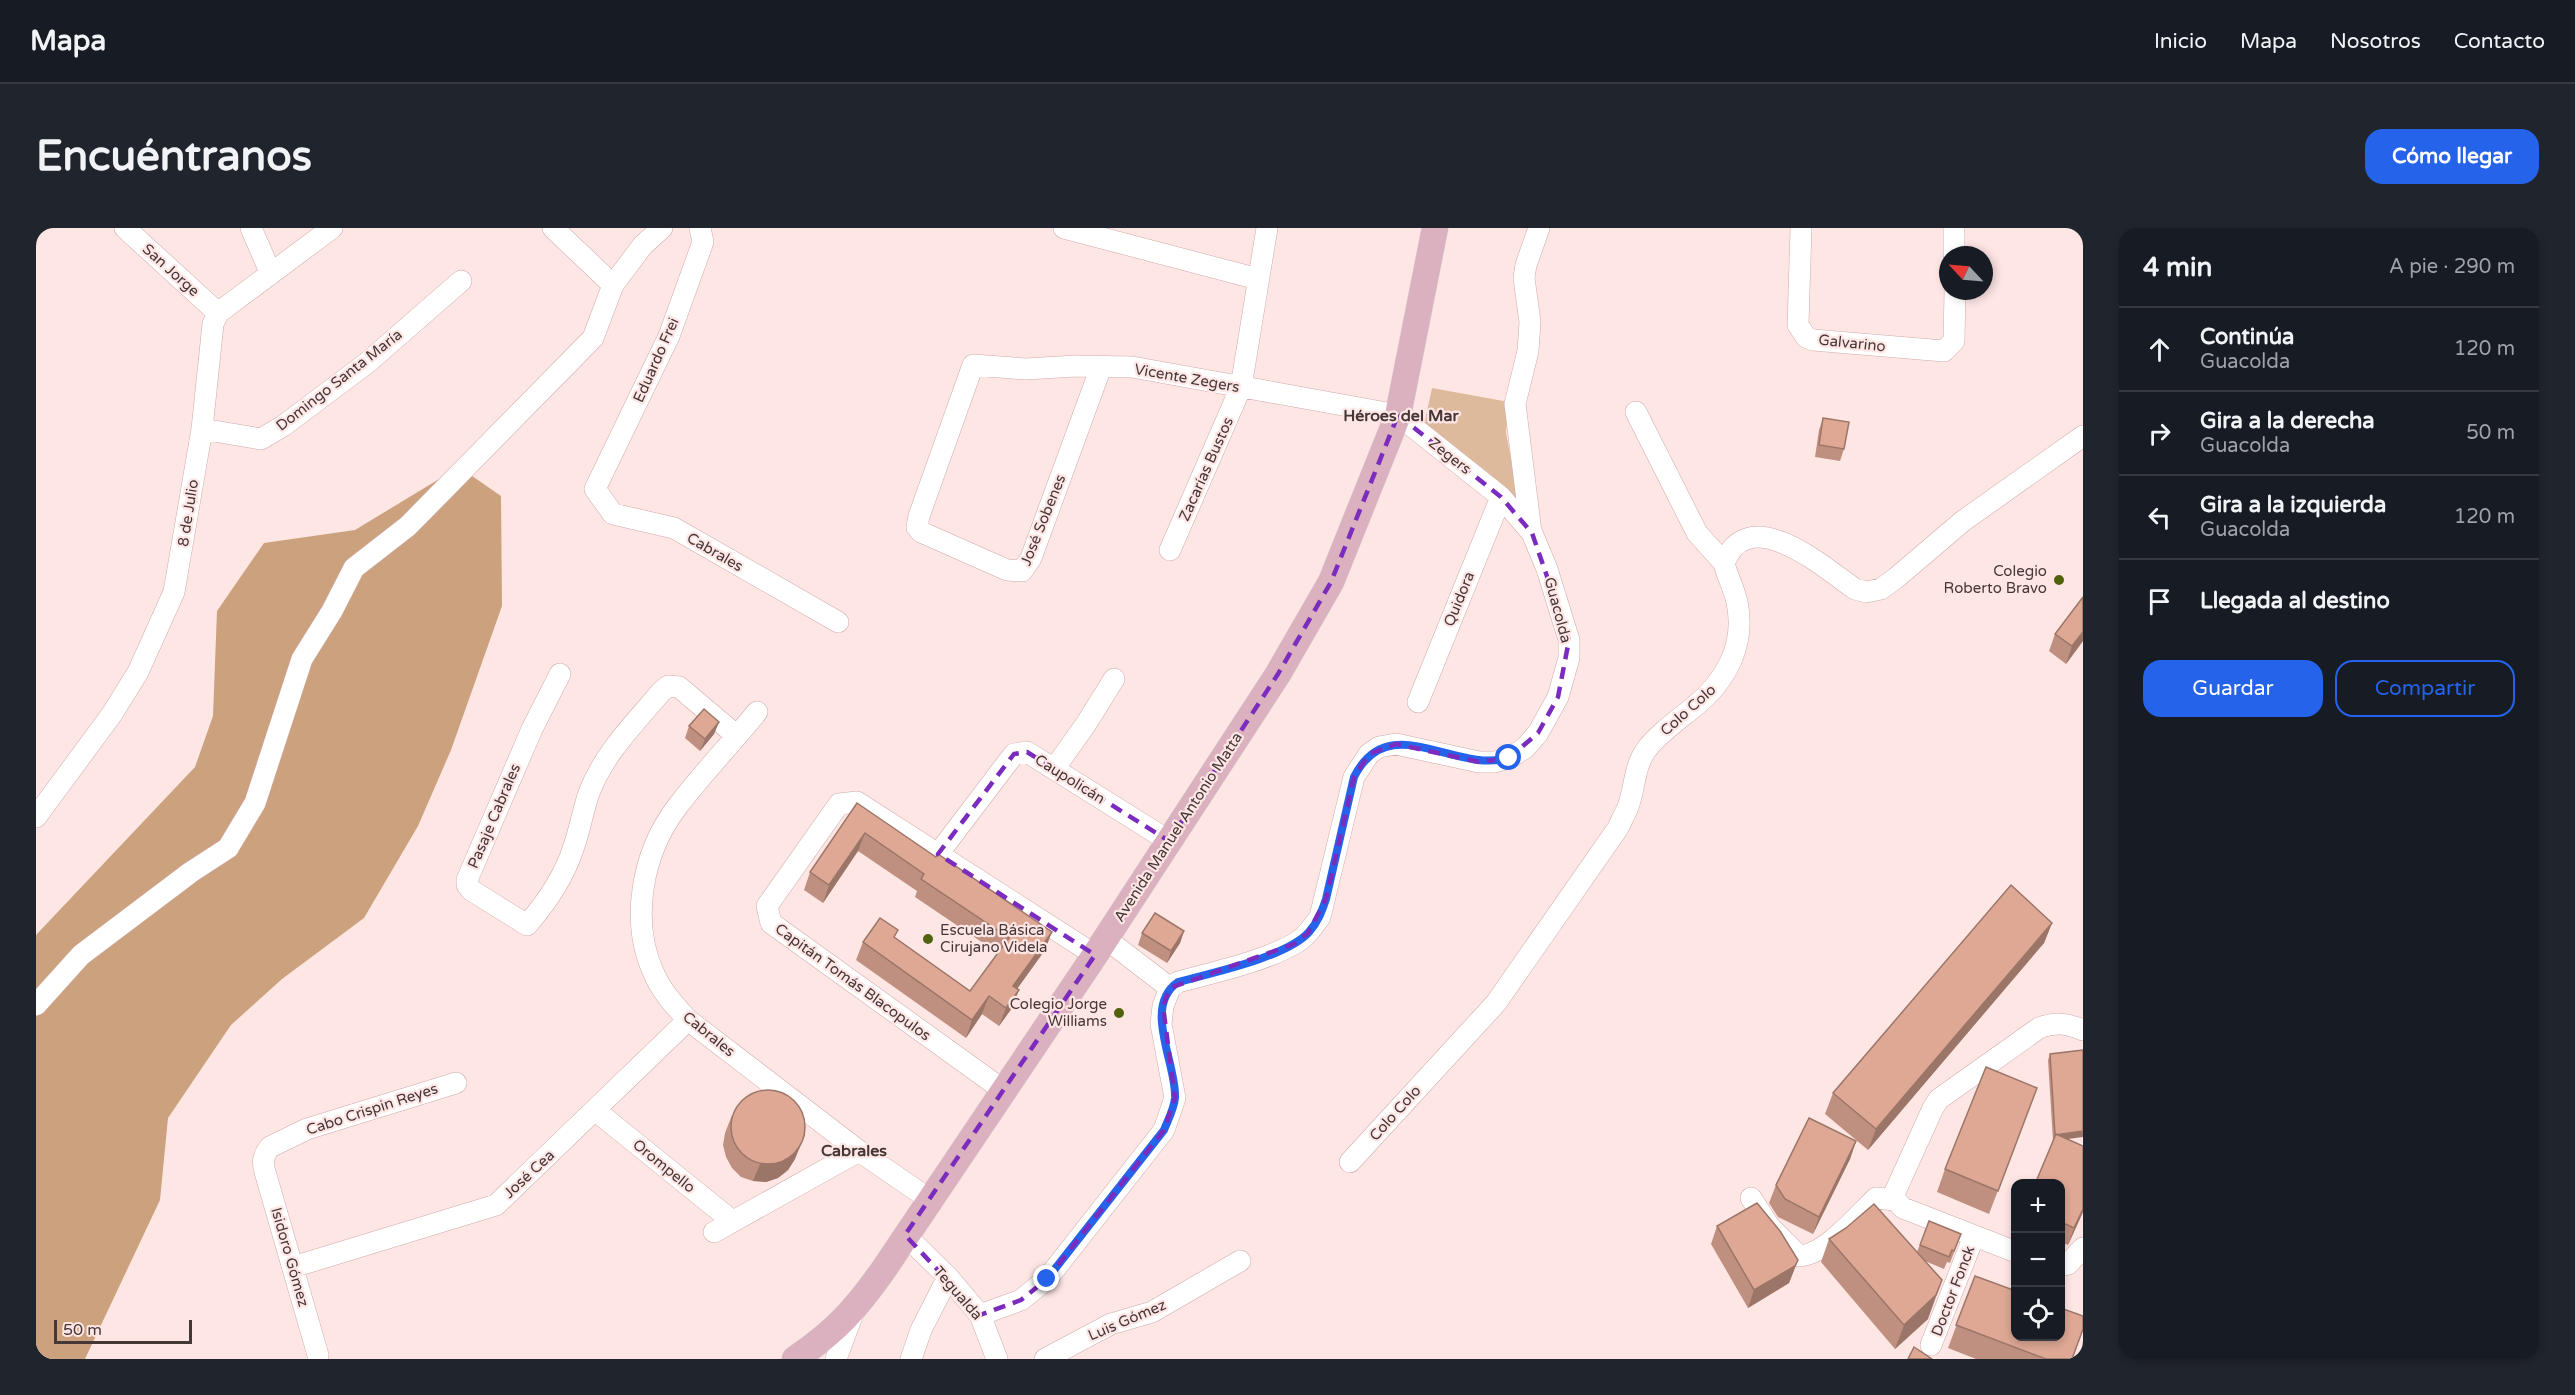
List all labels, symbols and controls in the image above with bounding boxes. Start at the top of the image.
text: Mapa [30,24,106,58]
text: Inicio [2154,29,2207,54]
text: Mapa [2240,29,2297,54]
text: Nosotros [2330,29,2421,54]
text: Contacto [2454,29,2545,54]
button: Cómo llegar [2365,129,2539,184]
text: Encuéntranos [36,131,312,182]
street label: San Jorge [139,240,203,300]
north arrow [1939,246,1993,300]
text: 4 min [2143,252,2212,283]
text: A pie · 290 m [2389,255,2515,279]
street label: Eduardo Frei [629,315,683,405]
text: Continúa [2200,324,2294,350]
street label: Domingo Santa María [272,325,406,435]
street label: Galvarino [1817,331,1887,355]
icon: ahead [2143,333,2176,366]
text: 120 m [2454,337,2515,361]
text: Guacolda [2200,350,2290,374]
street label: Vicente Zegers [1133,360,1241,396]
district label: Héroes del Mar [1343,406,1460,426]
text: Gira a la derecha [2200,408,2375,434]
street label: Zacarías Bustos [1175,414,1237,524]
icon: right [2143,417,2176,450]
text: 50 m [2466,421,2515,445]
street label: Zegers [1425,434,1475,478]
text: Guacolda [2200,434,2290,458]
street label: José Sobenes [1017,472,1069,568]
street label: 8 de Julio [174,478,202,548]
text: Gira a la izquierda [2200,492,2386,518]
icon: left [2143,501,2176,534]
text: 120 m [2454,505,2515,529]
text: Guacolda [2200,518,2290,542]
street label: Cabrales [684,529,746,575]
place label: Colegio Roberto Bravo [1944,562,2047,597]
street label: Quidora [1440,569,1478,629]
marker: Colegio Roberto Bravo [2052,573,2066,587]
street label: Guacolda [1541,575,1575,645]
icon: arrive [2143,585,2176,618]
text: Llegada al destino [2200,588,2390,614]
button: Guardar [2143,660,2323,717]
button: Compartir [2335,660,2515,717]
street label: Colo Colo [1657,680,1719,740]
street label: Avenida Manuel Antonio Matta [1110,729,1246,925]
route start [1495,744,1521,770]
street label: Caupolicán [1032,750,1108,808]
street label: Pasaje Cabrales [464,761,524,871]
street label: Capitán Tomás Blacopulos [772,919,934,1045]
place label: Escuela Básica Cirujano Videla [940,921,1048,956]
marker: Escuela Básica Cirujano Videla [921,932,935,946]
place label: Colegio Jorge Williams [1010,995,1107,1030]
marker: Colegio Jorge Williams [1112,1006,1126,1020]
street label: Cabrales [679,1008,739,1060]
street label: Cabo Crispin Reyes [304,1079,440,1139]
street label: Colo Colo [1365,1082,1425,1144]
street label: Orompello [629,1135,699,1197]
district label: Cabrales [821,1141,887,1161]
street label: José Cea [500,1146,558,1202]
map controls [2011,1179,2065,1341]
button: + [2011,1179,2065,1233]
street label: Isidoro Gómez [267,1205,313,1309]
button: − [2011,1233,2065,1287]
street label: Doctor Fonck [1927,1243,1979,1339]
street label: Tegualda [930,1262,986,1324]
route end [1033,1265,1059,1291]
button: locate [2011,1287,2065,1341]
street label: Luis Gómez [1085,1296,1169,1344]
scale bar [54,1317,192,1344]
text: 50 m [63,1320,102,1340]

